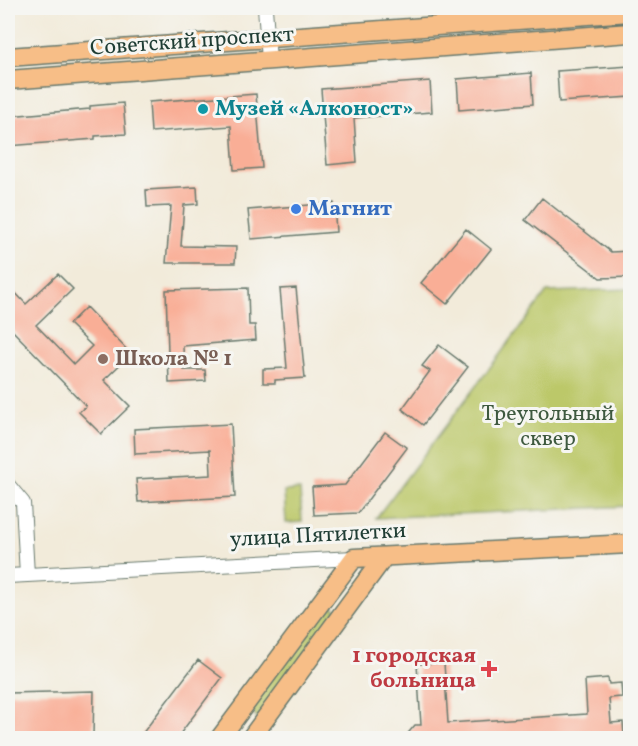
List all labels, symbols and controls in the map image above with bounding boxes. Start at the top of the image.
street label: Советский проспект [89,19,295,65]
place label: Музей «Алконост» [215,94,414,125]
marker: Музей «Алконост» [196,102,210,116]
place label: Магнит [308,194,392,225]
marker: Магнит [289,202,303,216]
place label: Школа № 1 [115,344,232,375]
marker: Школа № 1 [96,352,110,366]
park label: Треугольный сквер [482,399,614,455]
street label: улица Пятилетки [229,516,407,556]
place label: 1 городская больница [352,641,476,697]
marker: 1 городская больница [480,660,498,678]

